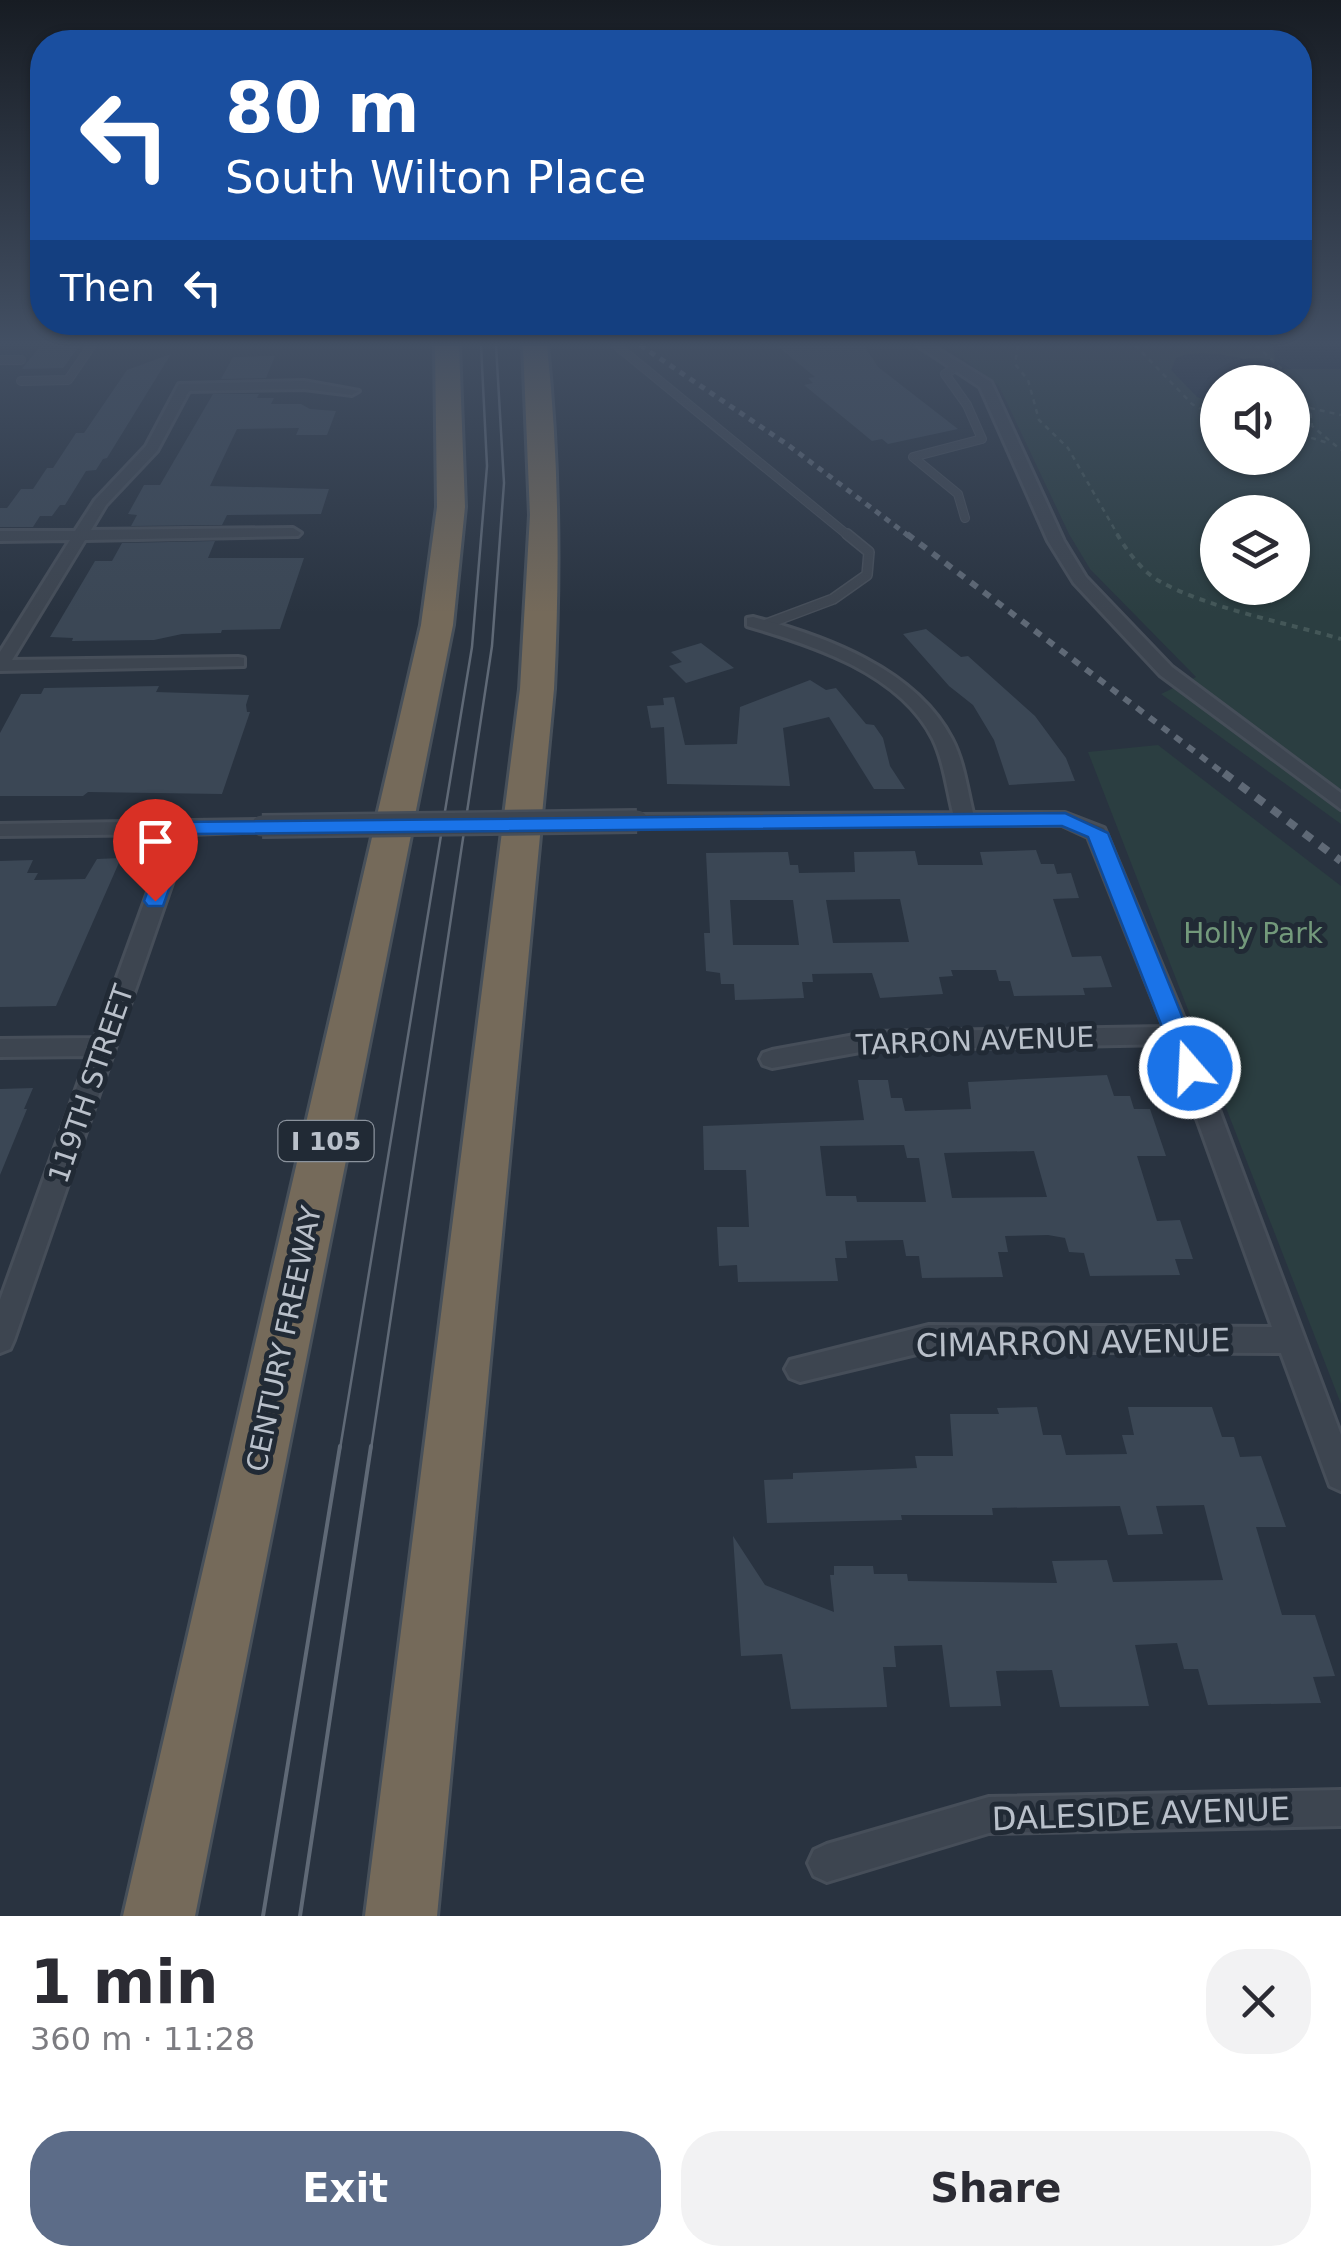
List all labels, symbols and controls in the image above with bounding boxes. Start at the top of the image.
text: 80 m [225,67,420,149]
icon: left [60,70,190,200]
text: South Wilton Place [225,151,646,204]
icon: left [175,260,230,315]
text: Then [60,266,155,310]
map controls [1200,365,1310,605]
button: sound [1200,365,1310,475]
button: layers [1200,495,1310,605]
pin [113,799,198,902]
icon: arrive [128,814,183,869]
park label: Holly Park [1183,917,1324,950]
street label: 119TH STREET [42,980,141,1187]
position arrow [1138,1016,1242,1120]
street label: TARRON AVENUE [854,1020,1095,1062]
road number: I 105 [278,1121,374,1161]
street label: CENTURY FREEWAY [240,1202,328,1475]
street label: CIMARRON AVENUE [915,1321,1231,1365]
street label: DALESIDE AVENUE [991,1790,1291,1838]
text: 1 min [30,1947,218,2017]
button: close [1206,1949,1311,2054]
text: 360 m · 11:28 [30,2020,255,2058]
button: Exit [30,2131,661,2246]
button: Share [681,2131,1311,2246]

